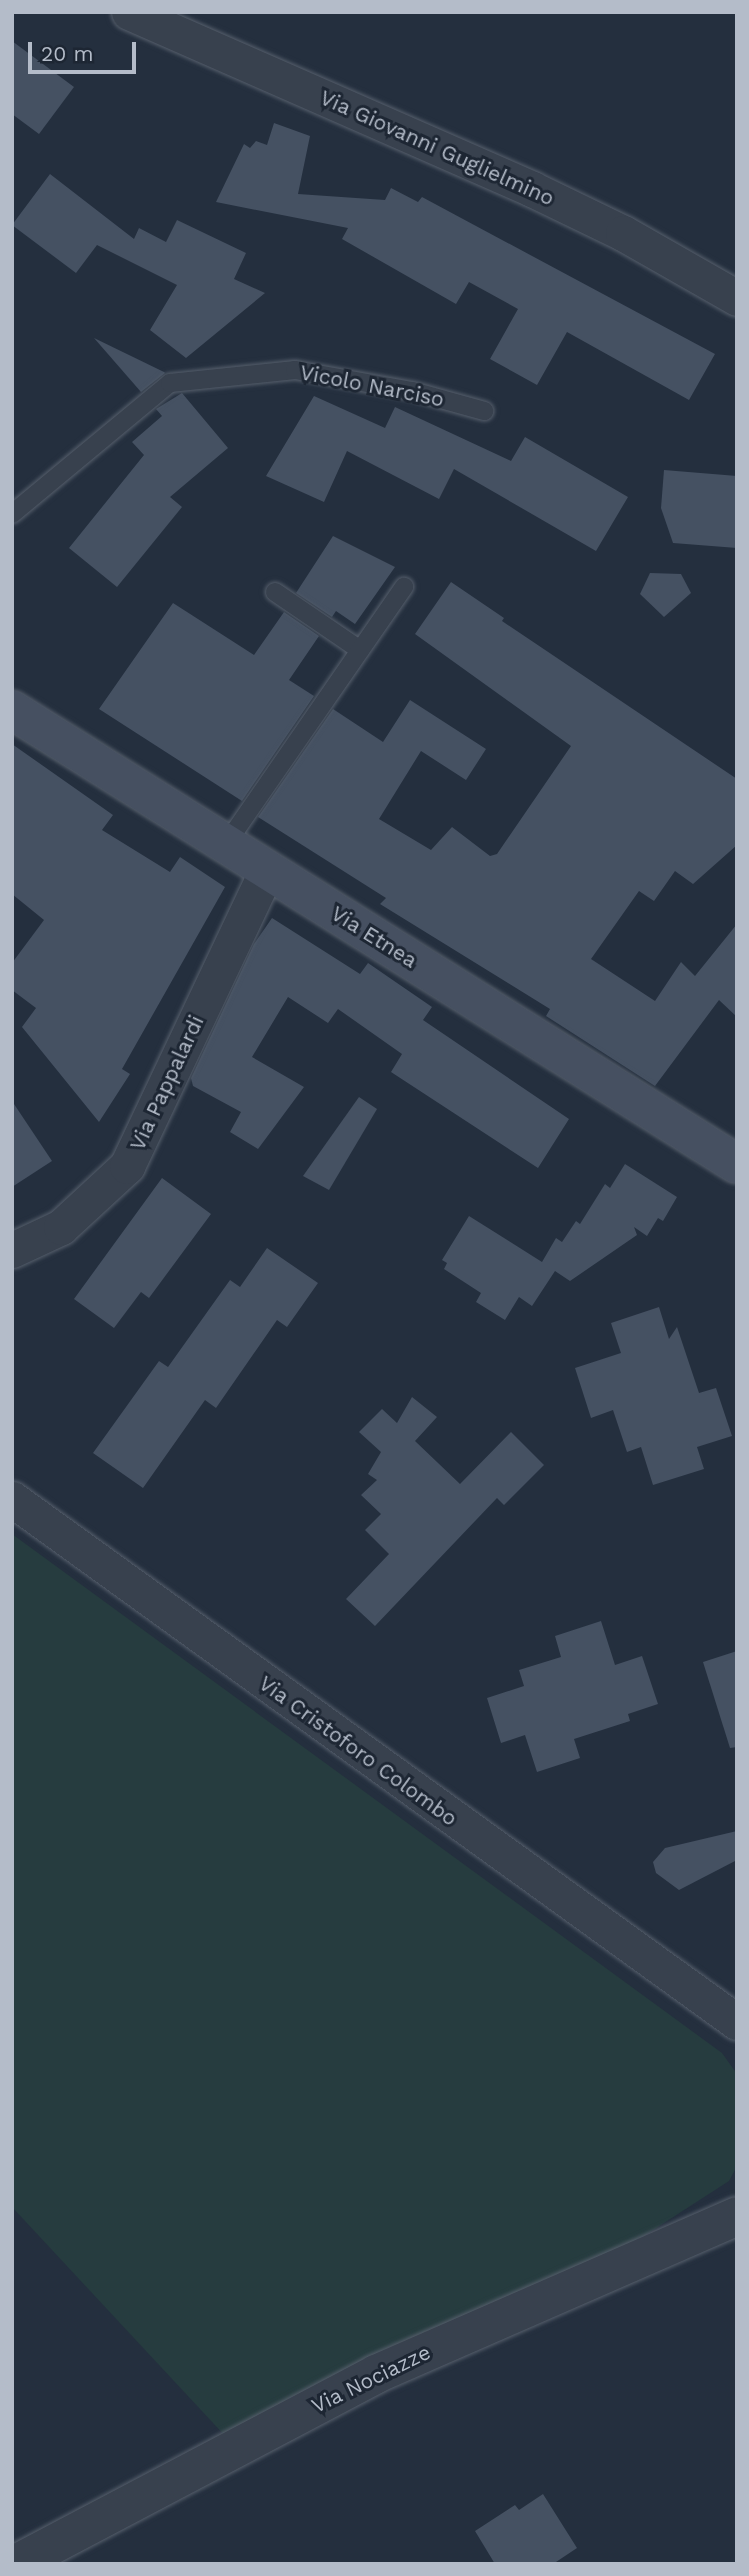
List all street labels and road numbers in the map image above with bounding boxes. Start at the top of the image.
street label: Via Giovanni Guglielmino [316,85,558,211]
street label: Vicolo Narciso [298,360,446,412]
street label: Via Etnea [326,901,422,973]
street label: Via Pappalardi [125,1011,209,1155]
street label: Via Cristoforo Colombo [254,1670,462,1832]
street label: Via Nociazze [307,2339,435,2419]

